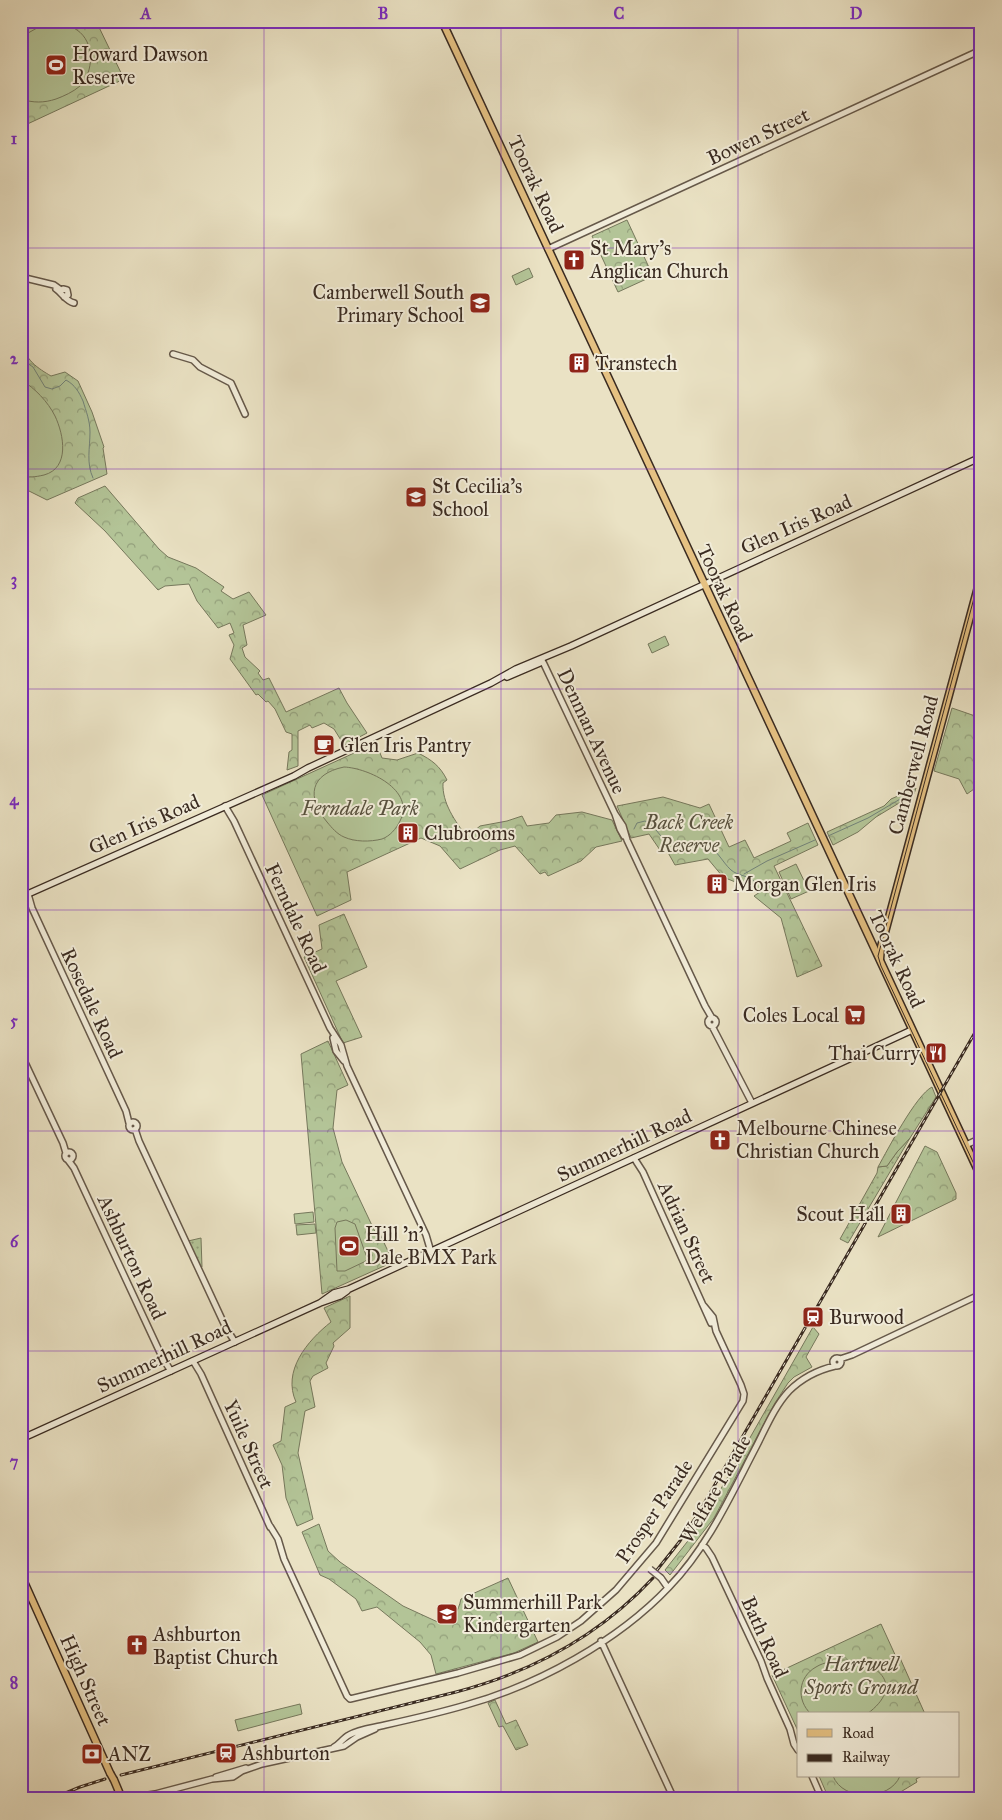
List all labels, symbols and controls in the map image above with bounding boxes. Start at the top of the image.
text: A [140,4,152,23]
text: B [378,4,388,23]
text: C [614,4,625,23]
text: D [850,4,863,23]
place label: Howard Dawson Reserve [72,42,208,89]
sports icon: Howard Dawson Reserve [44,53,68,77]
street label: Bowen Street [703,102,813,170]
text: 1 [11,129,18,148]
street label: Toorak Road [503,132,569,236]
place label: St Mary's Anglican Church [589,236,729,284]
church icon: St Mary's Anglican Church [562,248,586,272]
place label: Camberwell South Primary School [313,280,465,327]
school or university icon: Camberwell South Primary School [468,291,492,315]
text: 2 [10,349,19,368]
building icon: Transtech [567,351,591,375]
place label: Transtech [595,351,677,375]
place label: St Cecilia's School [432,474,522,521]
school or university icon: St Cecilia's School [404,485,428,509]
street label: Glen Iris Road [737,489,855,559]
street label: Toorak Road [692,541,758,645]
text: 3 [11,570,17,590]
street label: Denman Avenue [553,665,631,797]
street label: Camberwell Road [883,693,943,837]
cafe icon: Glen Iris Pantry [312,733,336,757]
place label: Glen Iris Pantry [340,733,471,757]
street label: Glen Iris Road [85,789,203,859]
text: 4 [10,790,20,810]
park label: Ferndale Park [300,796,419,820]
park label: Back Creek Reserve [644,810,733,857]
building icon: Clubrooms [396,821,420,845]
place label: Clubrooms [424,821,515,845]
street label: Ferndale Road [260,859,332,977]
building icon: Morgan Glen Iris [705,872,729,896]
place label: Morgan Glen Iris [733,872,876,897]
street label: Toorak Road [864,907,930,1011]
street label: Rosedale Road [56,944,128,1062]
place label: Coles Local [743,1003,840,1027]
supermarket icon: Coles Local [843,1003,867,1027]
text: 5 [10,1011,18,1030]
place label: Thai Curry [828,1041,921,1065]
restaurant icon: Thai Curry [924,1041,948,1065]
street label: Summerhill Road [553,1103,695,1187]
place label: Melbourne Chinese Christian Church [736,1116,897,1163]
church icon: Melbourne Chinese Christian Church [708,1128,732,1152]
street label: Adrian Street [653,1176,721,1287]
street label: Ashburton Road [92,1190,171,1323]
place label: Scout Hall [796,1202,886,1226]
building icon: Scout Hall [889,1202,913,1226]
place label: Hill 'n' Dale BMX Park [365,1222,498,1269]
text: 6 [10,1232,19,1251]
sports icon: Hill 'n' Dale BMX Park [337,1234,361,1258]
station icon: Burwood [801,1305,825,1329]
place label: Burwood [829,1305,904,1329]
street label: Summerhill Road [93,1314,235,1398]
street label: Yuile Street [219,1396,279,1492]
street label: Welfare Parade [674,1431,756,1547]
text: 7 [10,1452,19,1471]
street label: Prosper Parade [610,1454,698,1568]
place label: Summerhill Park Kindergarten [463,1590,603,1638]
street label: Bath Road [736,1592,794,1682]
school or university icon: Summerhill Park Kindergarten [435,1602,459,1626]
place label: Ashburton Baptist Church [152,1622,278,1669]
street label: High Street [54,1631,117,1730]
church icon: Ashburton Baptist Church [125,1633,149,1657]
park label: Hartwell Sports Ground [803,1652,919,1700]
text: 8 [10,1673,18,1692]
legend [797,1712,960,1778]
text: Road [842,1724,874,1742]
station icon: Ashburton [214,1741,238,1765]
place label: Ashburton [241,1741,330,1765]
bank icon: ANZ [80,1742,104,1766]
place label: ANZ [107,1742,151,1766]
text: Railway [842,1748,891,1766]

